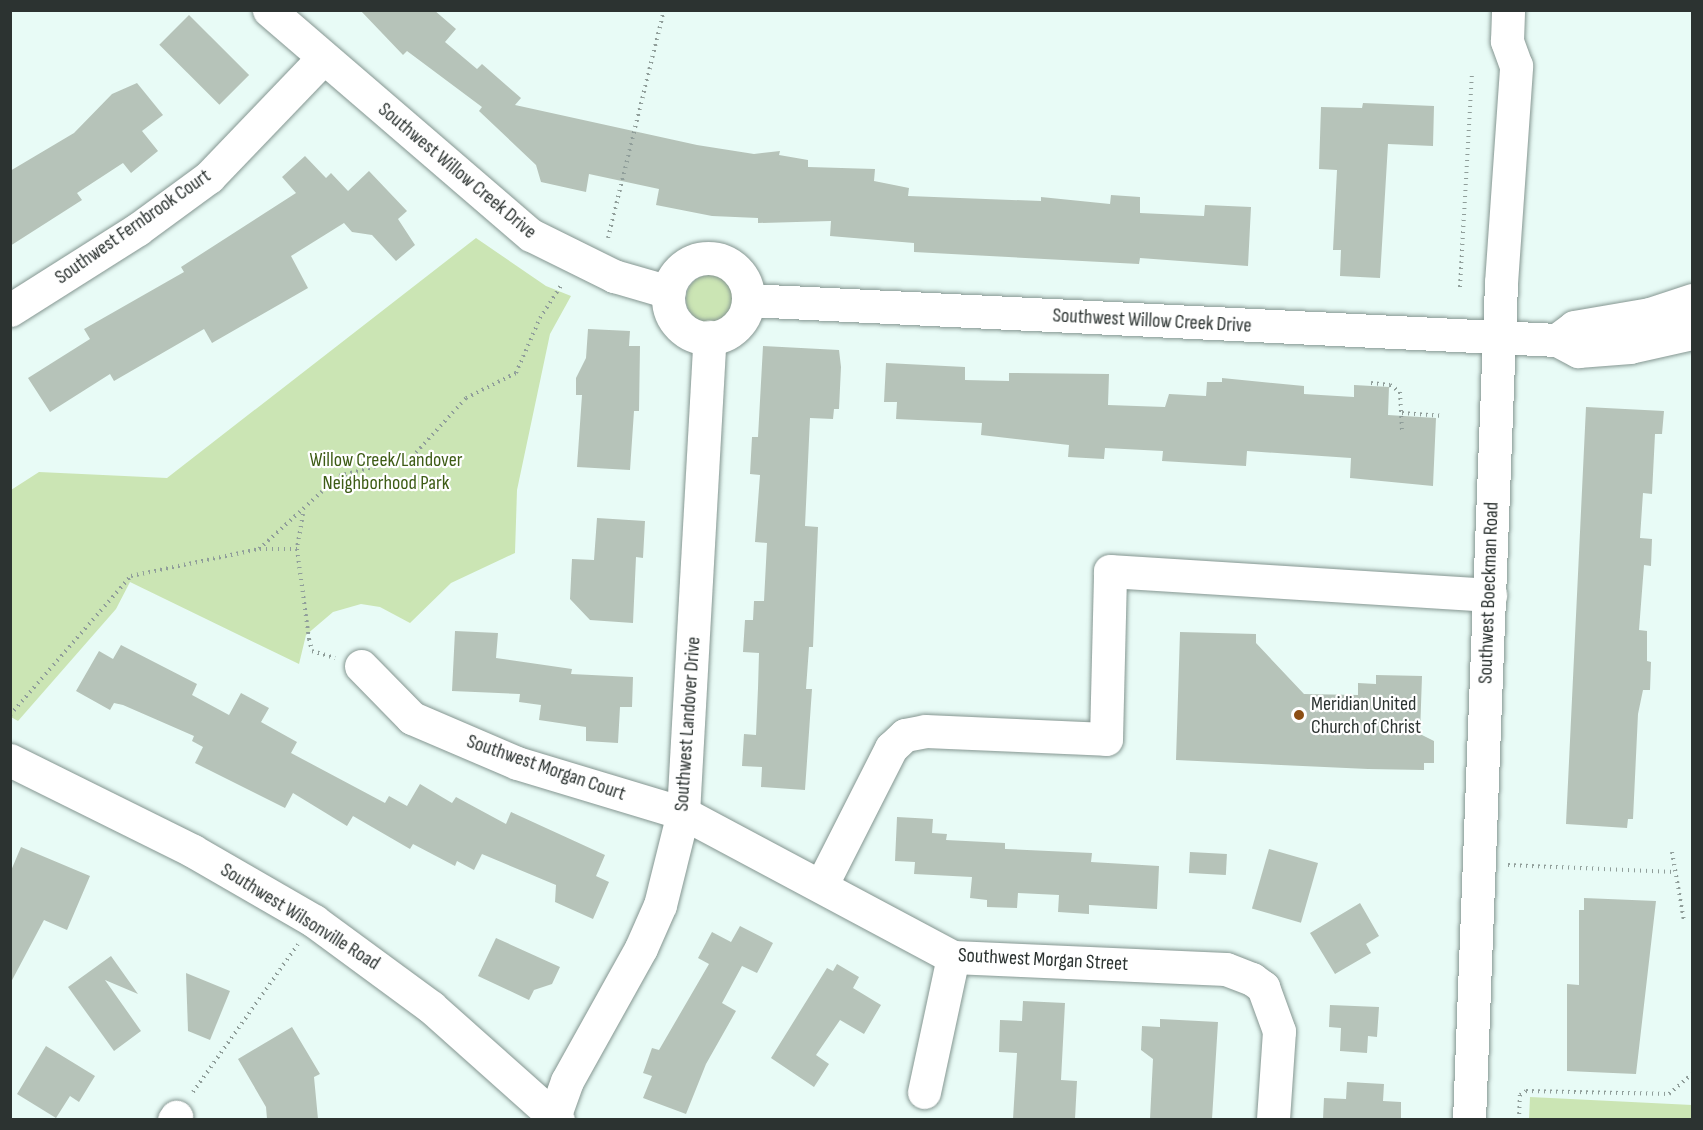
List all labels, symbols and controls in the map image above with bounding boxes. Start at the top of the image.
street label: Southwest Willow Creek Drive [373,98,541,244]
street label: Southwest Fernbrook Court [51,164,215,290]
street label: Southwest Willow Creek Drive [1052,304,1252,338]
park label: Willow Creek/Landover Neighborhood Park [310,448,462,495]
street label: Southwest Boeckman Road [1474,502,1504,684]
street label: Southwest Landover Drive [670,636,706,812]
place label: Meridian United Church of Christ [1311,692,1421,739]
marker: Meridian United Church of Christ [1292,708,1306,722]
street label: Southwest Morgan Court [463,730,629,806]
street label: Southwest Wilsonville Road [216,858,384,976]
street label: Southwest Morgan Street [957,944,1129,976]

